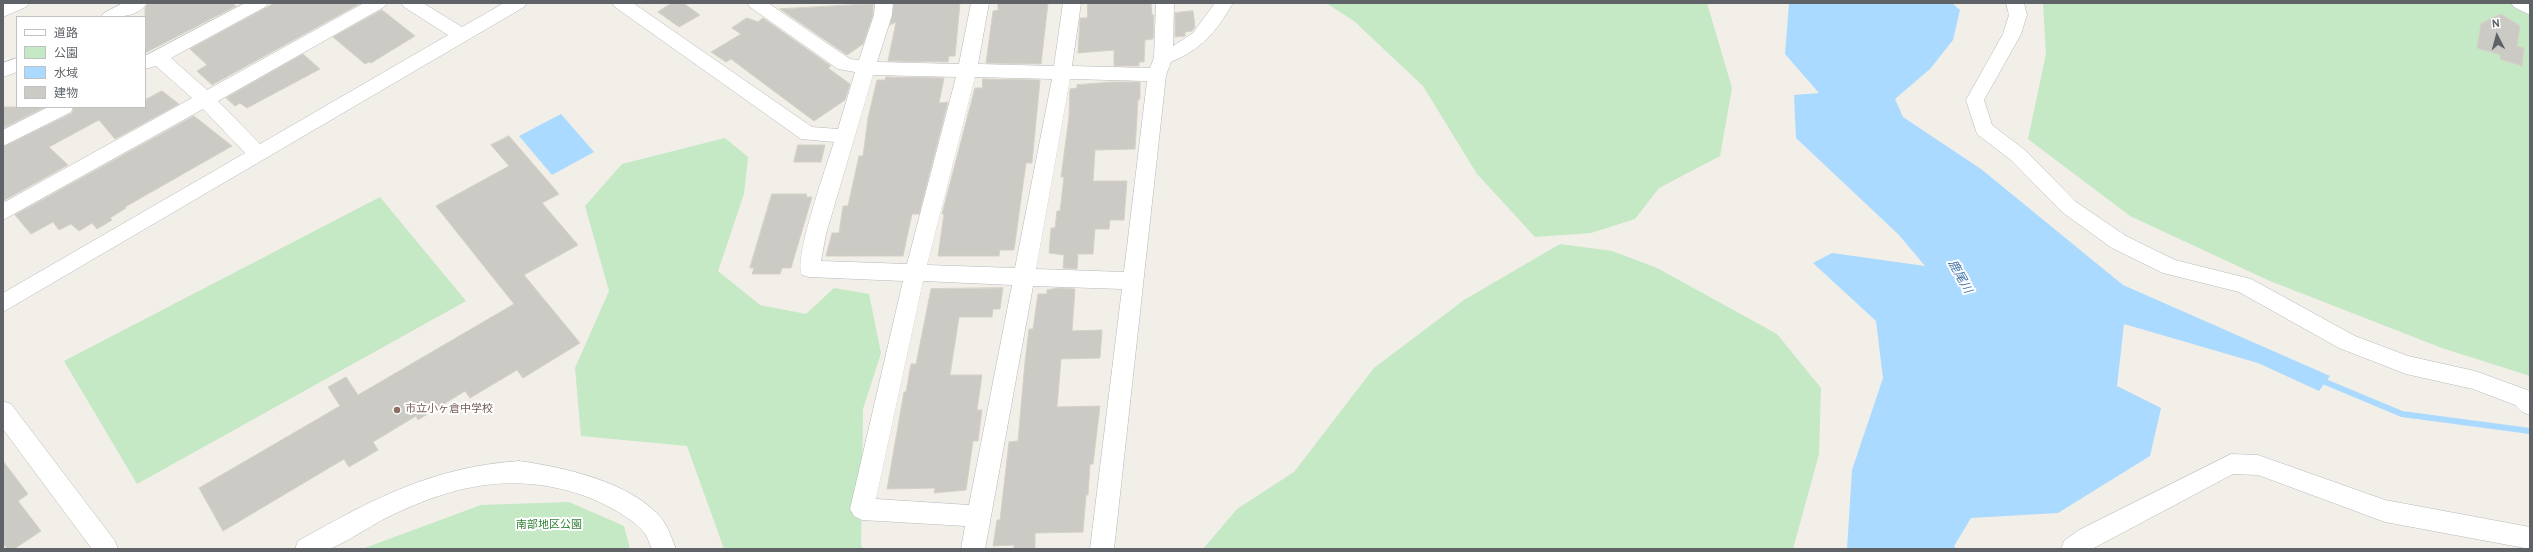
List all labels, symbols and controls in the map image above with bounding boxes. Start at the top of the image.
legend [16,16,146,108]
north arrow [2477,16,2517,56]
text: N [2491,17,2500,31]
text: 道路 [54,26,78,42]
text: 公園 [54,46,78,62]
text: 水域 [54,66,78,82]
text: 建物 [54,86,78,102]
water label: 鹿尾川 [1944,258,1974,296]
place label: 市立小ヶ倉中学校 [405,403,493,417]
marker: 市立小ヶ倉中学校 [392,405,402,415]
park label: 南部地区公園 [516,519,582,533]

